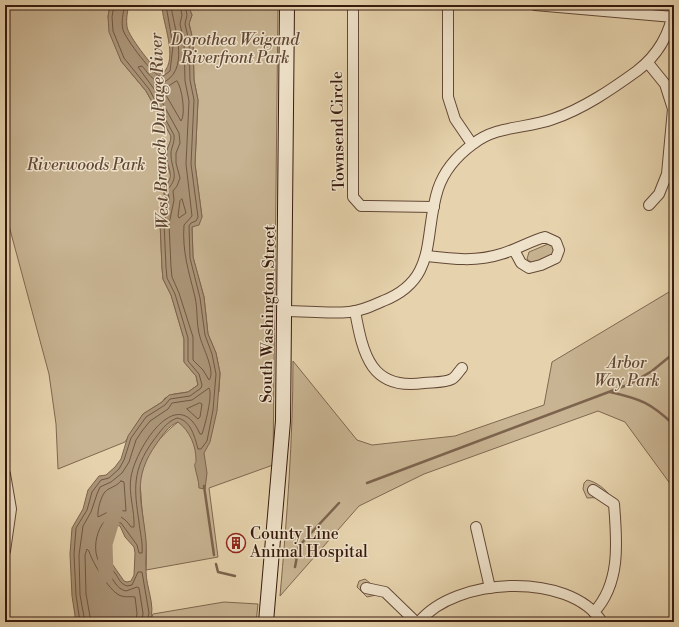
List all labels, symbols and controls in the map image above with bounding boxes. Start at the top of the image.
park label: Dorothea Weigand Riverfront Park [170,30,300,68]
water label: West Branch DuPage River [146,32,174,230]
street label: Townsend Circle [327,71,349,191]
park label: Riverwoods Park [26,155,145,175]
street label: South Washington Street [256,225,280,403]
park label: Arbor Way Park [594,353,660,391]
place label: County Line Animal Hospital [249,524,368,562]
building icon: County Line Animal Hospital [225,532,247,554]

